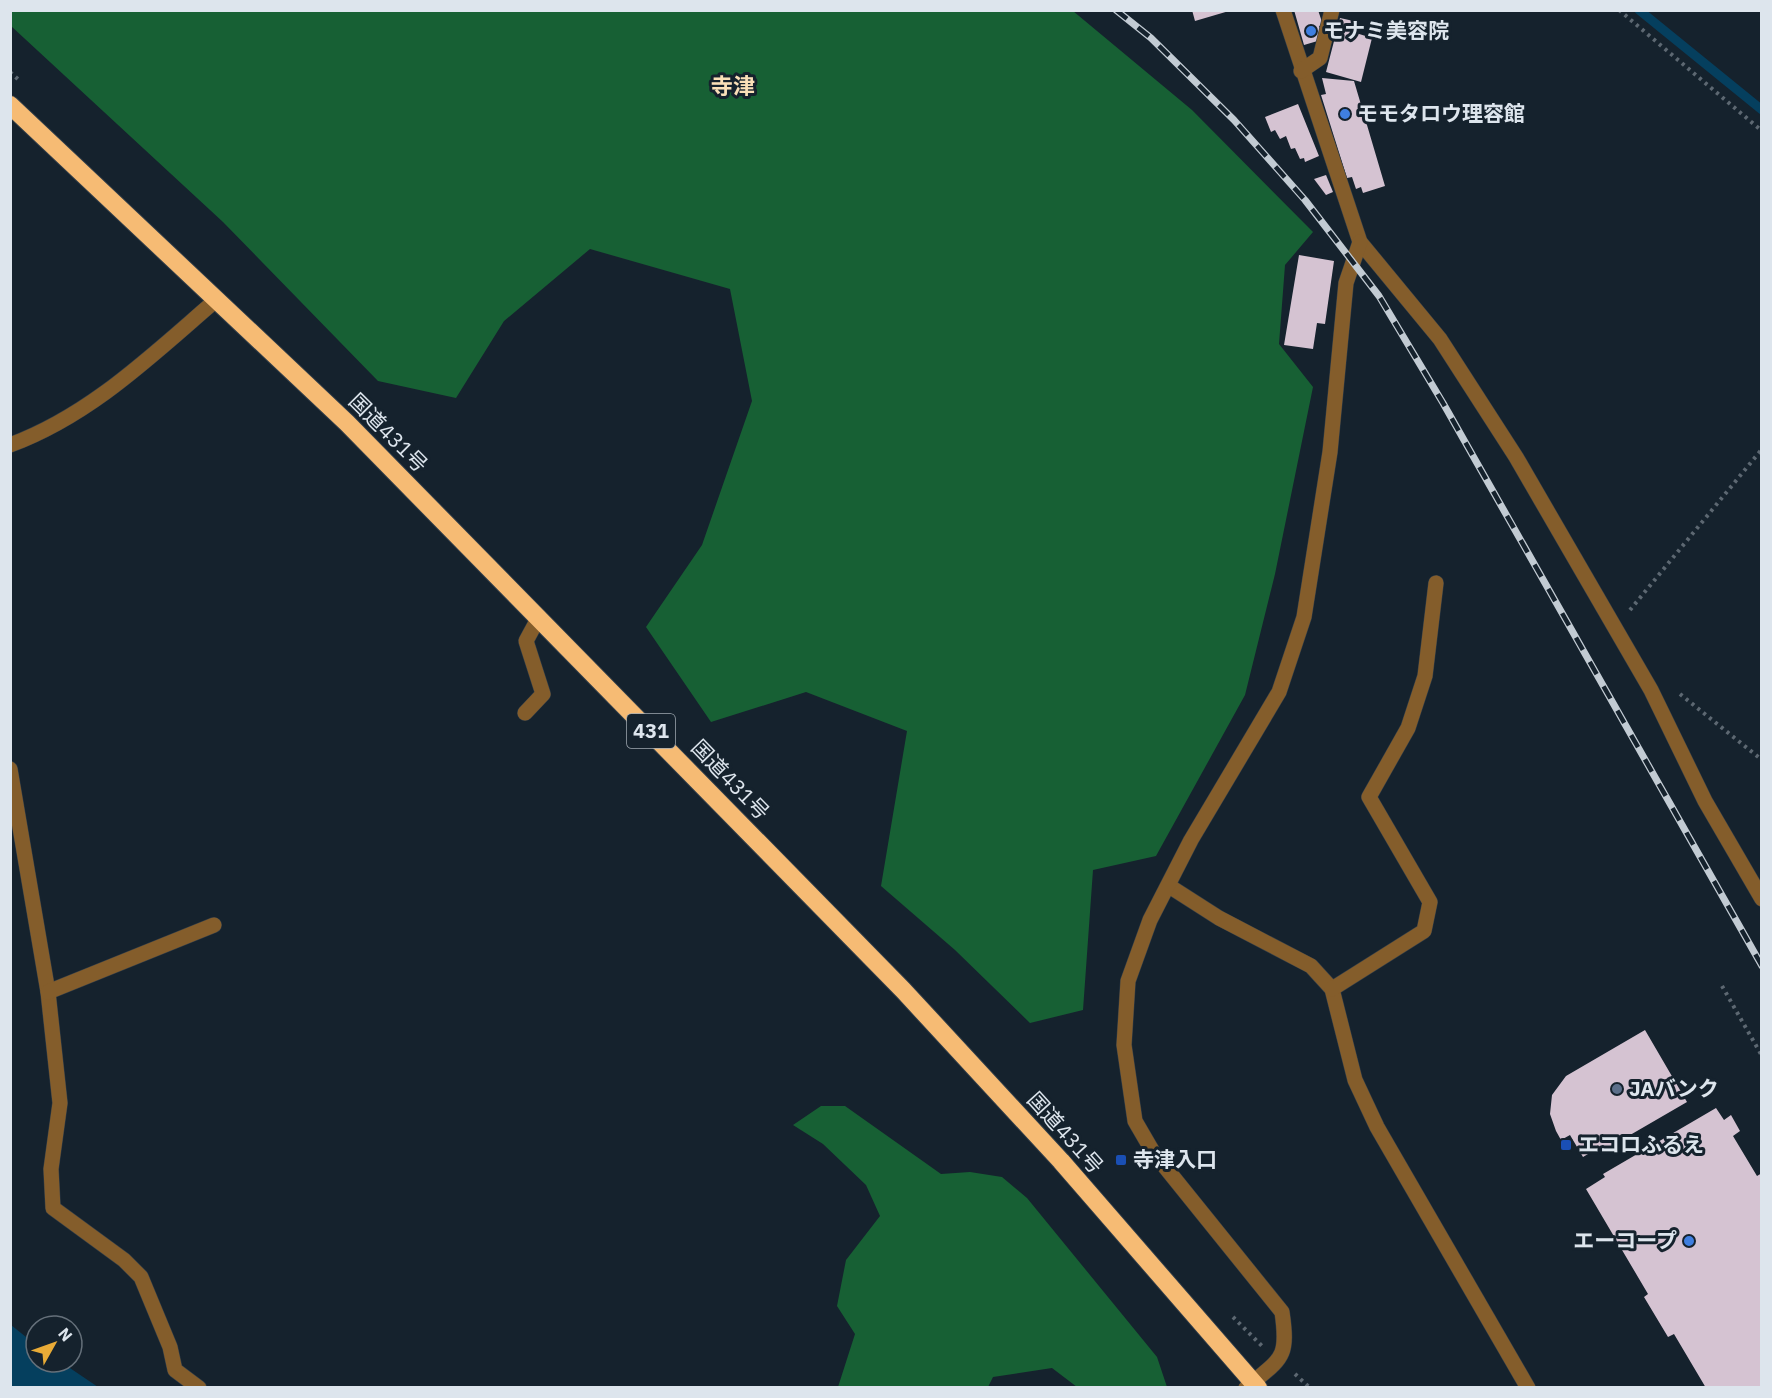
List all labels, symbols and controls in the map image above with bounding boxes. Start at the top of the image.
place label: モナミ美容院 [1323,16,1449,44]
marker: モナミ美容院 [1304,24,1318,38]
district label: 寺津 [711,71,755,100]
place label: モモタロウ理容館 [1357,99,1525,127]
marker: モモタロウ理容館 [1338,107,1352,121]
street label: 国道431号 [343,387,434,478]
road number: 431 [627,714,675,748]
street label: 国道431号 [686,733,776,825]
place label: JAバンク [1629,1074,1719,1102]
marker: JAバンク [1610,1082,1624,1096]
street label: 国道431号 [1022,1086,1110,1179]
place label: エコロふるえ [1578,1130,1704,1158]
marker: エコロふるえ [1559,1138,1573,1152]
place label: 寺津入口 [1133,1145,1217,1173]
marker: 寺津入口 [1114,1153,1128,1167]
place label: エーコープ [1573,1226,1677,1254]
marker: エーコープ [1682,1234,1696,1248]
north arrow [24,1314,84,1374]
text: N [54,1323,77,1345]

